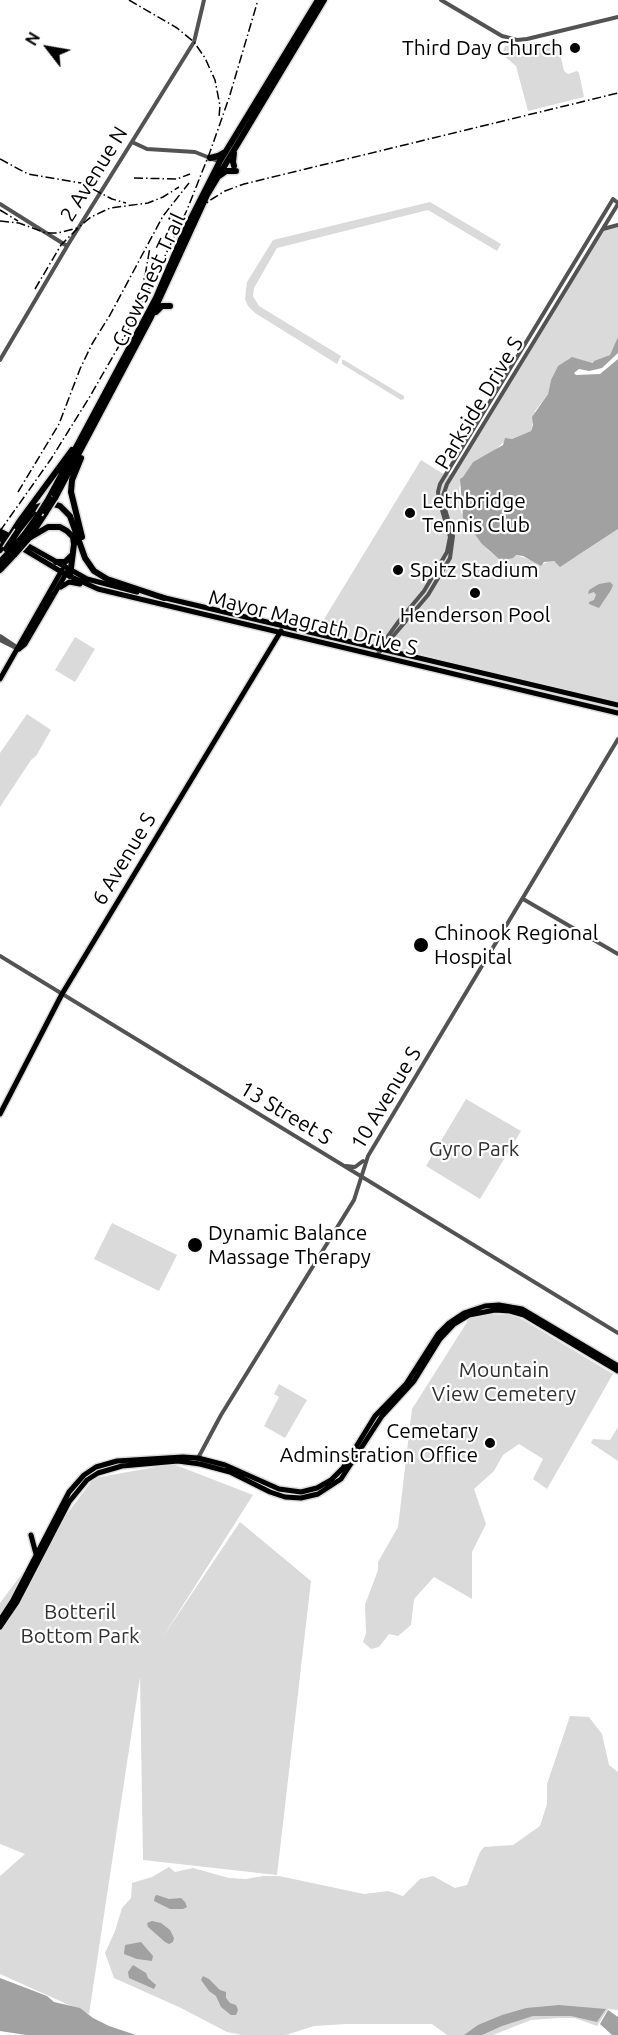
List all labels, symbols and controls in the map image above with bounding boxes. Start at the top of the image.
north arrow [18,18,78,78]
text: N [22,29,43,48]
place label: Third Day Church [402,35,563,61]
marker: Third Day Church [568,41,582,55]
street label: 2 Avenue N [55,122,133,226]
street label: Crowsnest Trail [107,209,191,351]
street label: Parkside Drive S [430,332,528,474]
place label: Lethbridge Tennis Club [422,488,530,538]
marker: Lethbridge Tennis Club [403,506,417,520]
place label: Spitz Stadium [410,557,539,583]
marker: Spitz Stadium [391,563,405,577]
street label: Mayor Magrath Drive S [206,585,420,661]
marker: Henderson Pool [468,586,482,600]
place label: Henderson Pool [400,602,550,628]
street label: 6 Avenue S [87,808,161,910]
place label: Chinook Regional Hospital [434,920,598,970]
marker: Chinook Regional Hospital [412,936,430,954]
street label: 10 Avenue S [346,1042,426,1154]
street label: 13 Street S [235,1076,337,1150]
park label: Gyro Park [429,1136,519,1162]
place label: Dynamic Balance Massage Therapy [208,1220,371,1270]
marker: Dynamic Balance Massage Therapy [186,1236,204,1254]
park label: Mountain View Cemetery [432,1357,576,1407]
place label: Cemetary Adminstration Office [280,1418,478,1468]
marker: Cemetary Adminstration Office [483,1436,497,1450]
park label: Botteril Bottom Park [20,1599,140,1649]

